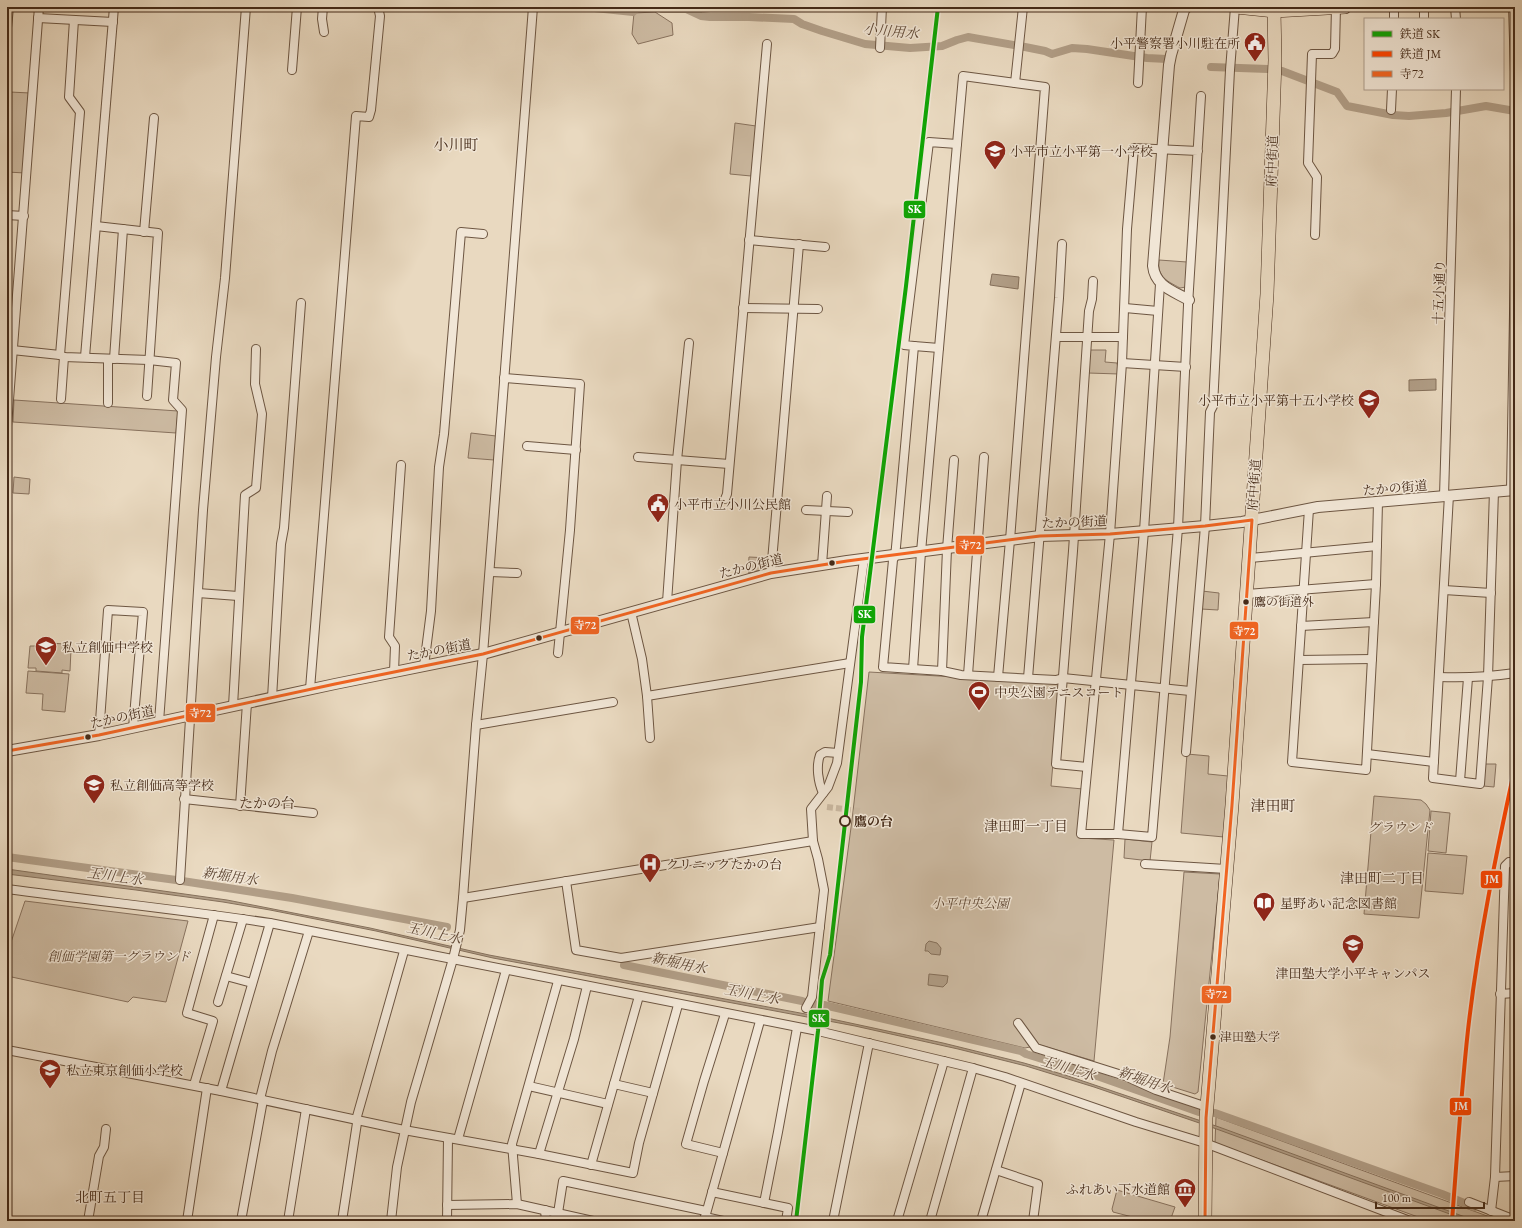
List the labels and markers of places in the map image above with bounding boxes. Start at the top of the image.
public building icon: 小平警察署小川駐在所 [1242,30,1268,63]
place label: 小平警察署小川駐在所 [1110,35,1240,52]
school or university icon: 小平市立小平第一小学校 [982,138,1008,171]
place label: 小平市立小平第一小学校 [1010,143,1153,160]
school or university icon: 小平市立小平第十五小学校 [1356,387,1382,420]
place label: 小平市立小平第十五小学校 [1198,392,1354,409]
public building icon: 小平市立小川公民館 [645,491,671,524]
place label: 小平市立小川公民館 [674,496,791,513]
unlabelled marker [827,558,837,568]
place label: 鷹の街道外 [1254,594,1314,610]
marker: 鷹の街道外 [1241,597,1251,607]
unlabelled marker [534,633,544,643]
school or university icon: 私立創価中学校 [33,634,59,667]
place label: 私立創価中学校 [62,639,153,656]
sports icon: 中央公園テニスコート [966,679,992,712]
place label: 中央公園テニスコート [994,684,1123,701]
unlabelled marker [83,732,93,742]
school or university icon: 私立創価高等学校 [81,772,107,805]
place label: 私立創価高等学校 [110,777,214,794]
place label: 鷹の台 [854,813,893,830]
marker: 鷹の台 [839,815,851,827]
hospital icon: クリニックたかの台 [637,851,663,884]
place label: クリニックたかの台 [666,856,782,873]
library icon: 星野あい記念図書館 [1251,890,1277,923]
place label: 星野あい記念図書館 [1280,895,1397,912]
school or university icon: 津田塾大学小平キャンパス [1340,932,1366,965]
place label: 津田塾大学小平キャンパス [1275,965,1431,982]
place label: 津田塾大学 [1220,1029,1280,1045]
marker: 津田塾大学 [1208,1032,1218,1042]
school or university icon: 私立東京創価小学校 [37,1057,63,1090]
place label: 私立東京創価小学校 [66,1062,183,1079]
museum icon: ふれあい下水道館 [1172,1176,1198,1209]
place label: ふれあい下水道館 [1066,1181,1170,1198]

